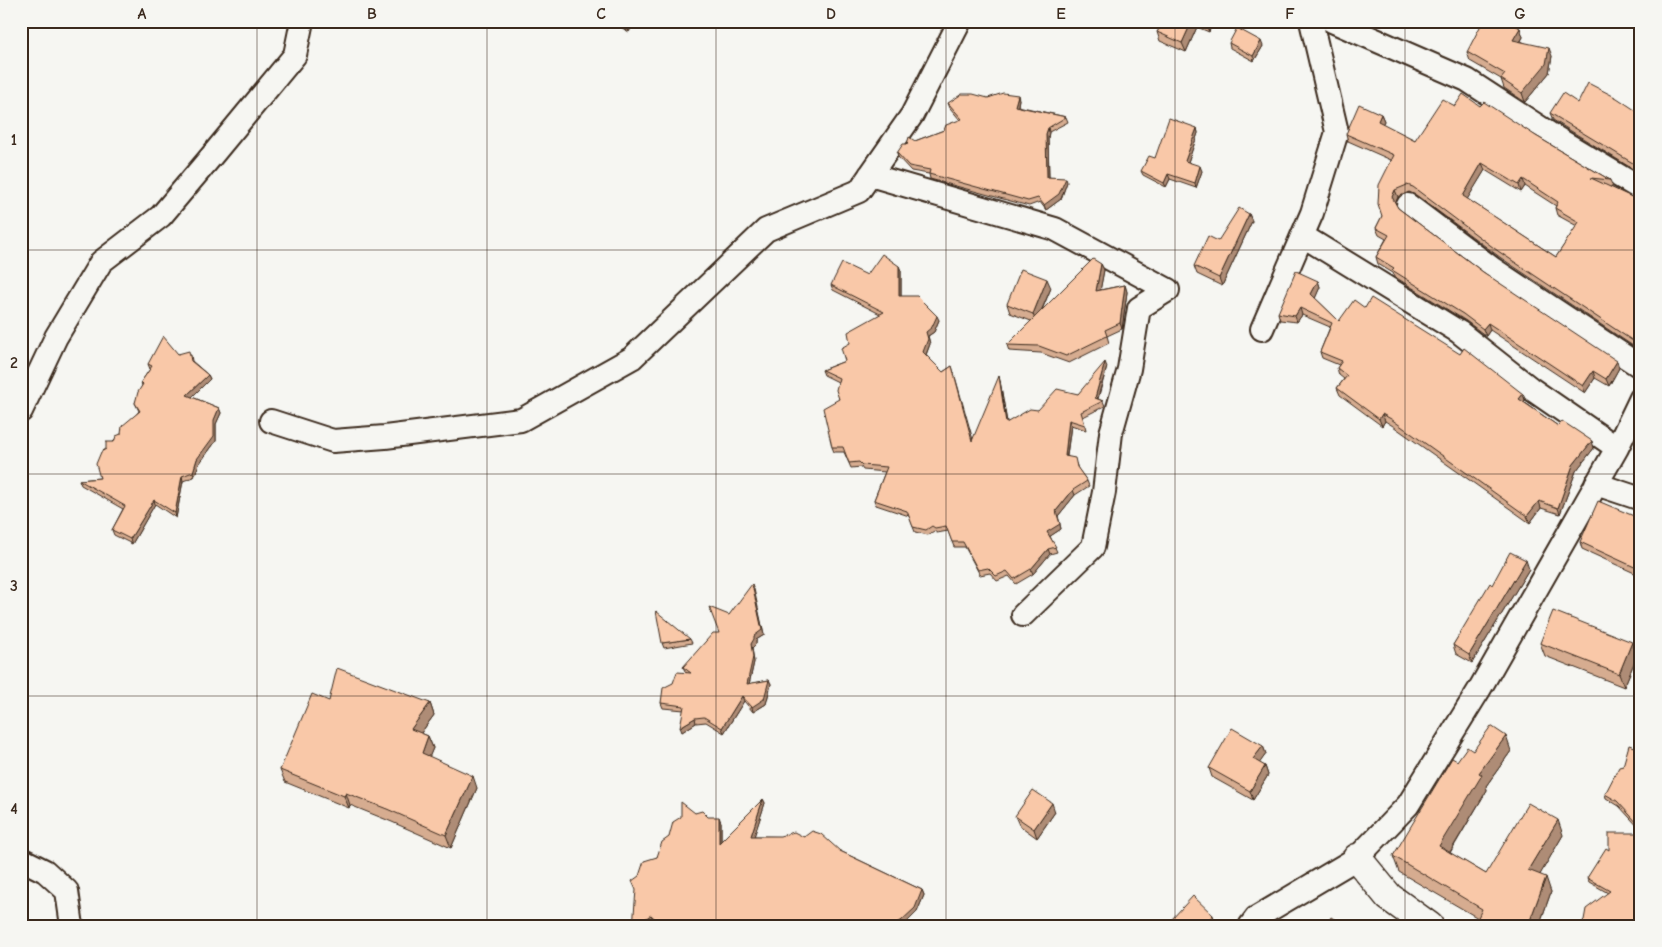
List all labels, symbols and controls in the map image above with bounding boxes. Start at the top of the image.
text: A [138,5,147,23]
text: B [367,5,377,23]
text: C [596,5,606,23]
text: D [826,5,836,23]
text: E [1056,5,1066,23]
text: F [1285,5,1295,23]
text: G [1514,5,1526,23]
text: 1 [11,131,17,149]
text: 2 [10,354,18,372]
text: 3 [10,577,18,595]
text: 4 [10,800,18,818]

